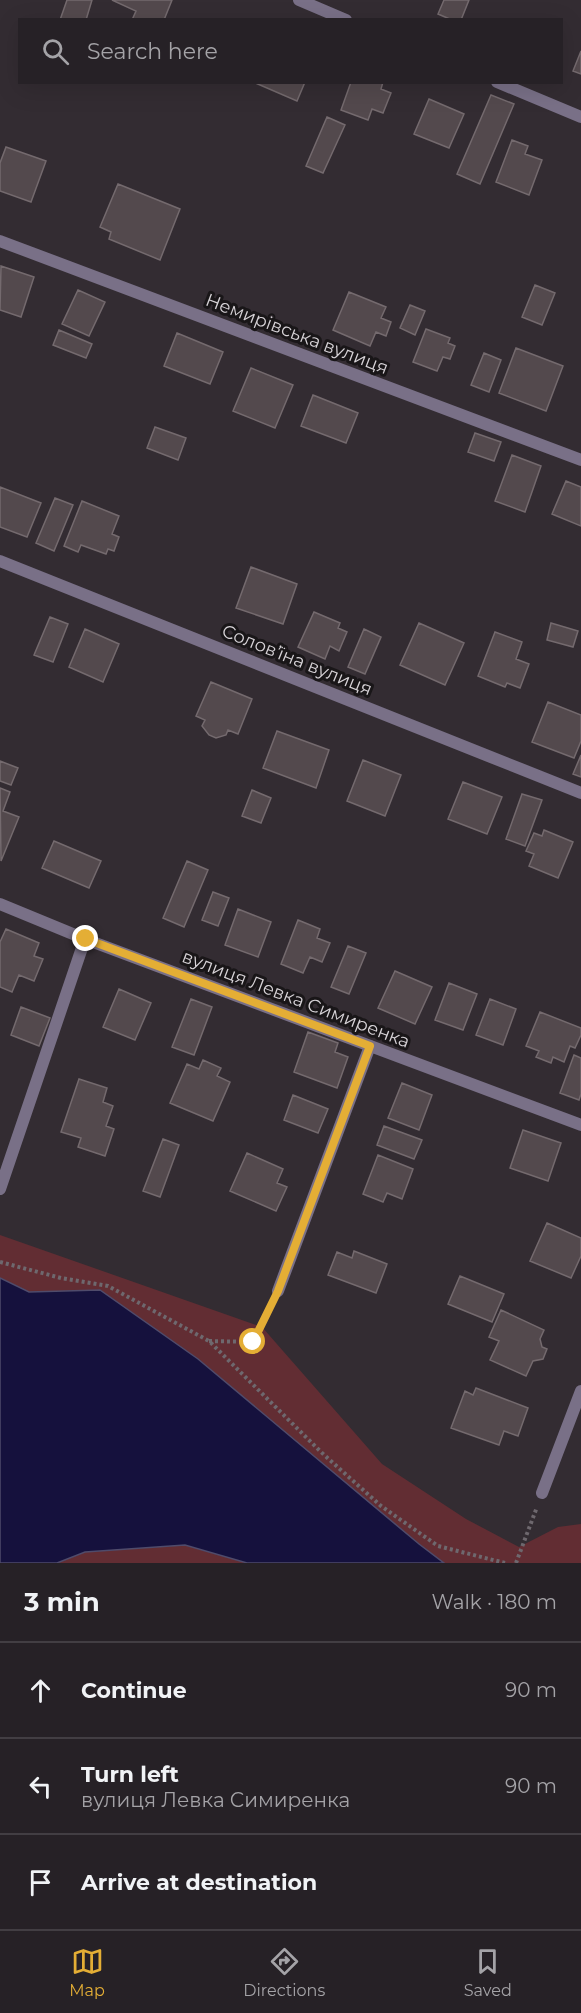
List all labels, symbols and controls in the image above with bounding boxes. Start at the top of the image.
search box [18,18,563,84]
icon: search [39,35,72,68]
text: Search here [87,38,218,65]
street label: Немирівська вулиця [202,289,392,379]
street label: Соловʼїна вулиця [219,620,375,700]
route end [72,925,98,951]
street label: вулиця Левка Симиренка [179,945,413,1053]
route start [239,1328,265,1354]
text: 3 min [24,1586,100,1618]
text: Walk · 180 m [432,1590,557,1614]
icon: ahead [24,1674,57,1707]
text: Continue [81,1677,187,1704]
text: 90 m [505,1678,557,1702]
text: Turn left [81,1761,179,1788]
icon: left [24,1770,57,1803]
text: 90 m [505,1774,557,1798]
text: вулиця Левка Симиренка [81,1788,350,1812]
icon: arrive [24,1866,57,1899]
text: Arrive at destination [81,1869,317,1896]
tab: Map [69,1945,105,2000]
tab: Directions [243,1945,325,2000]
tab: Saved [464,1945,512,2000]

